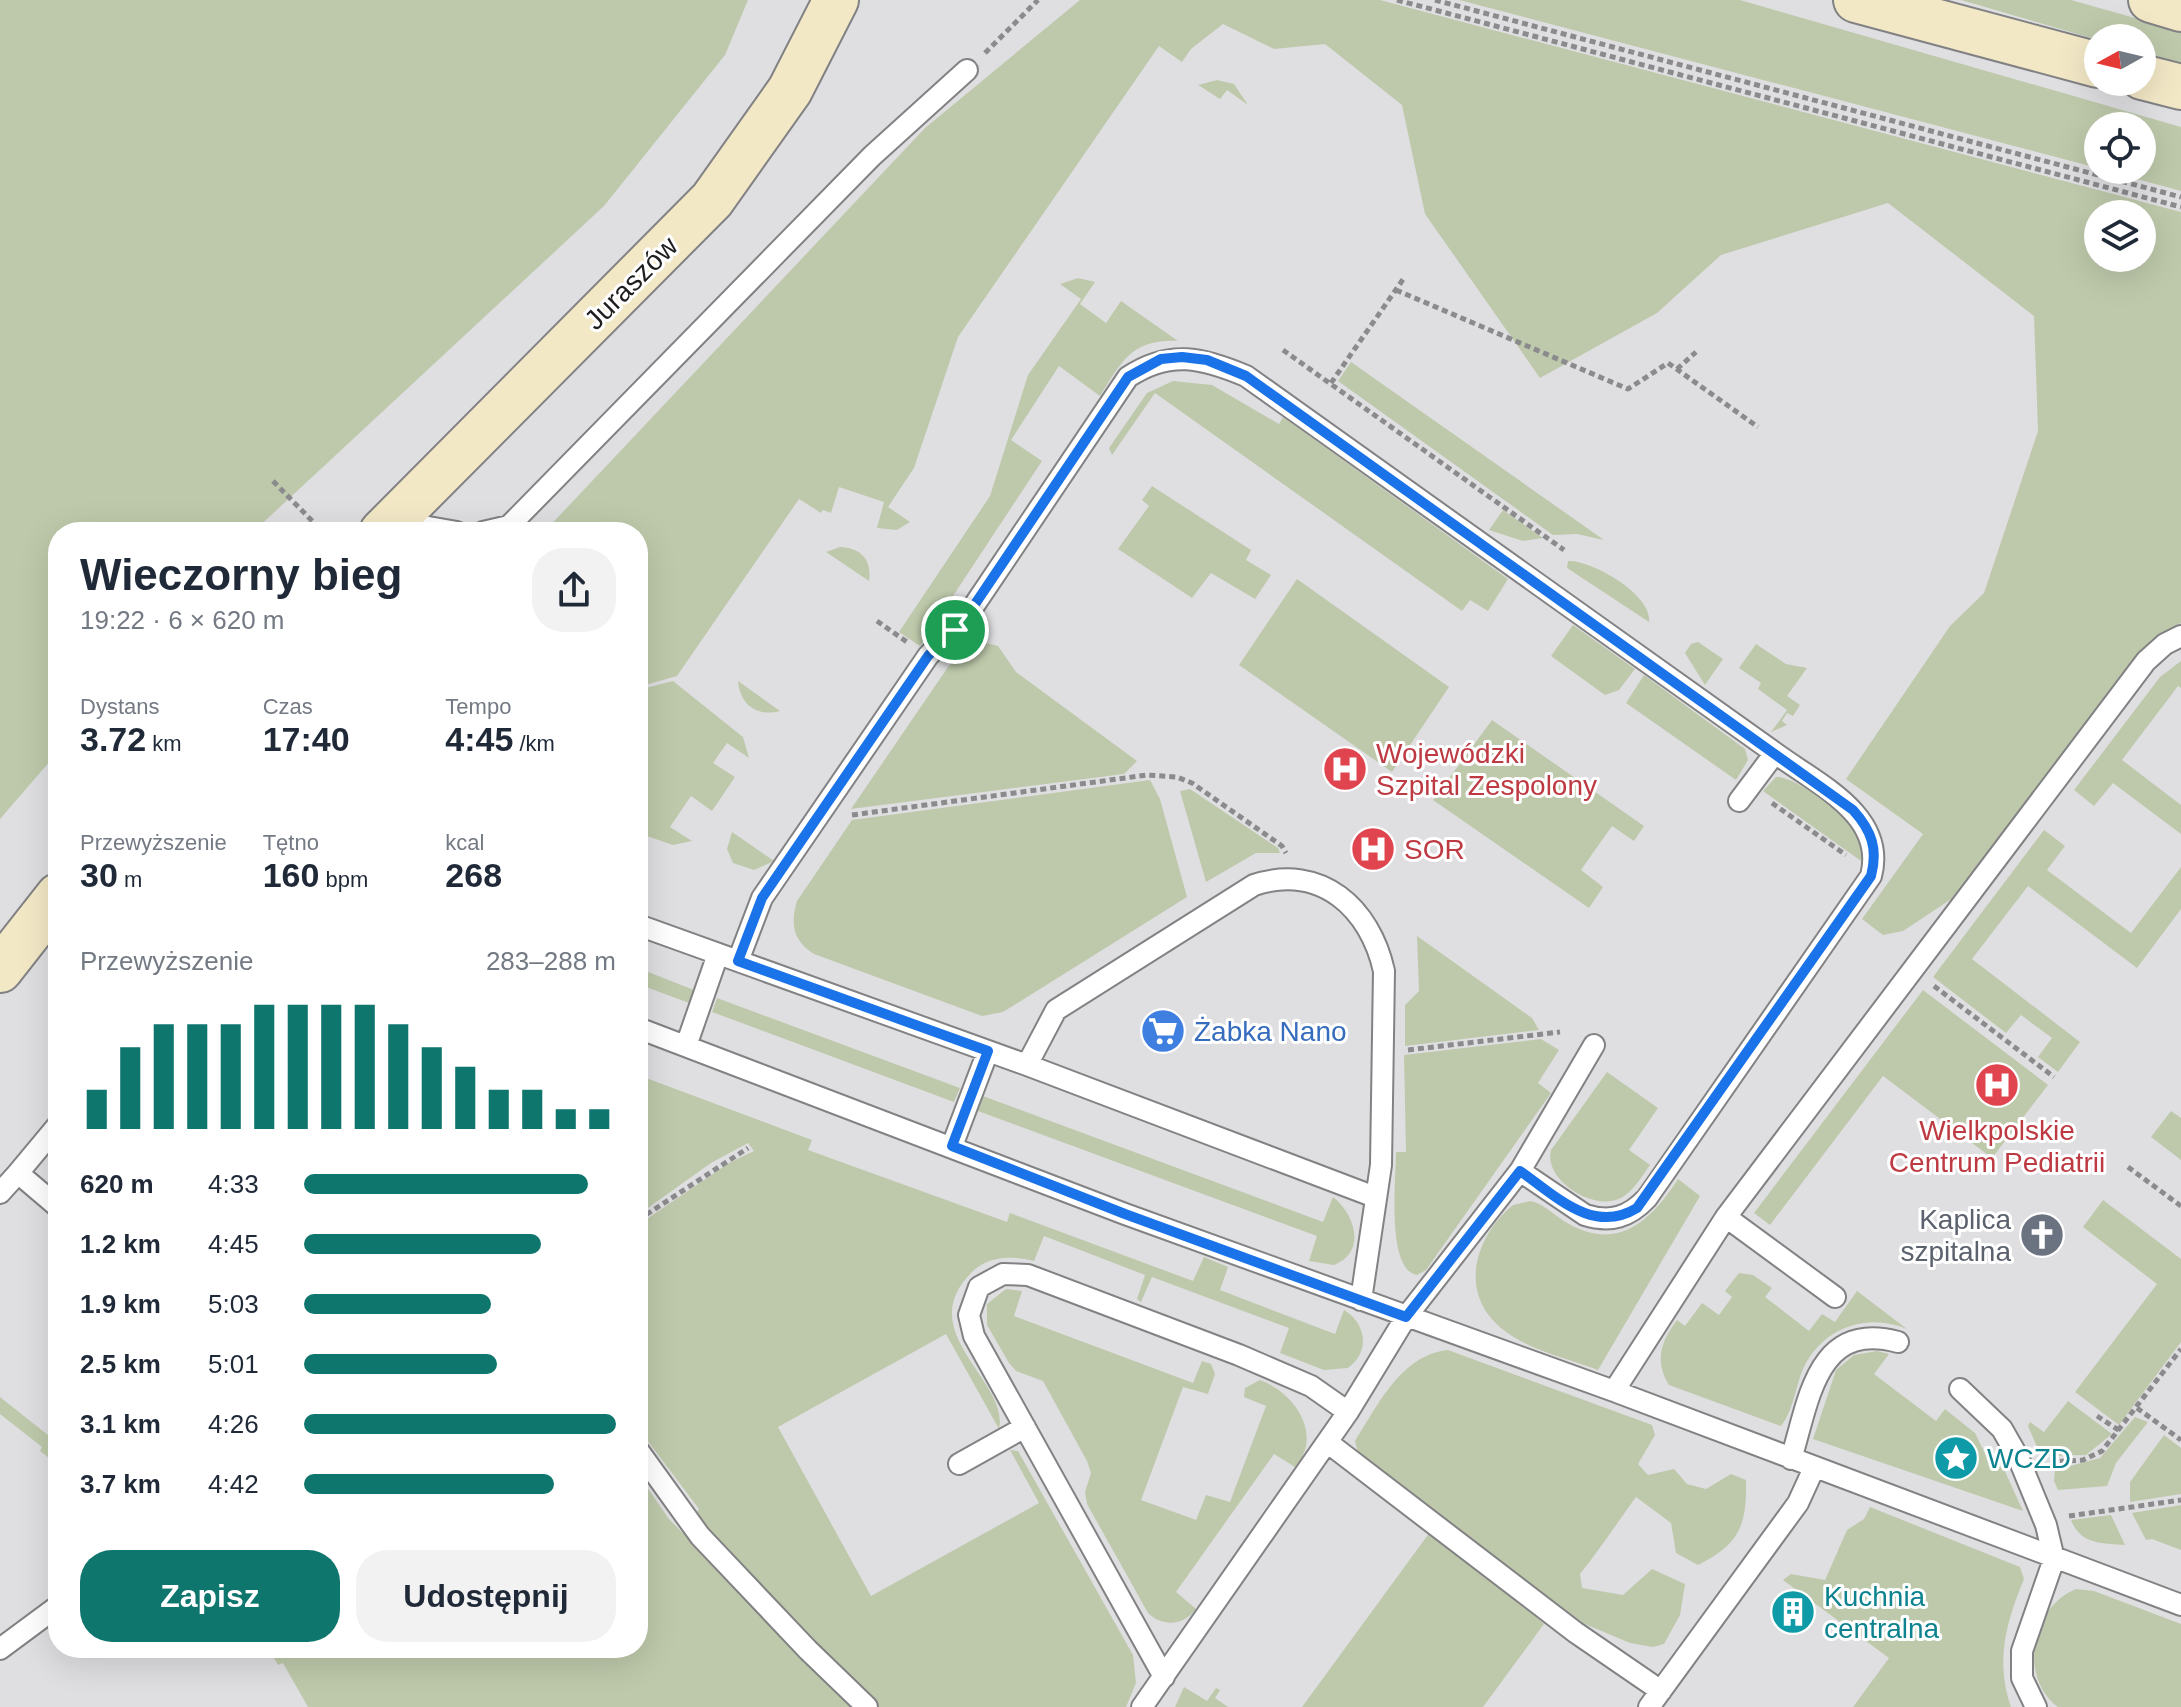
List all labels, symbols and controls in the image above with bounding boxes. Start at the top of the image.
north arrow [2084,24,2156,96]
map controls [2084,24,2156,272]
button: locate [2084,112,2156,184]
button: layers [2084,200,2156,272]
street label: Juraszów [578,230,684,336]
button: share [532,548,616,632]
text: Wieczorny bieg [80,550,402,599]
pin [921,596,989,664]
text: 19:22 · 6 × 620 m [80,605,285,635]
icon: arrive [933,608,977,652]
text: Dystans [80,694,159,719]
text: Czas [263,694,313,719]
text: Tempo [445,694,511,719]
text: 3.72 [80,720,146,758]
text: 17:40 [263,720,350,758]
text: 4:45 [445,720,513,758]
text: km [146,731,182,756]
text: /km [513,731,555,756]
place label: Wojewódzki Szpital Zespolony [1376,738,1597,801]
hospital icon: Wojewódzki Szpital Zespolony [1321,745,1369,793]
hospital icon: SOR [1349,825,1397,873]
text: Przewyższenie [80,830,227,855]
text: Tętno [263,830,319,855]
text: kcal [445,830,484,855]
place label: SOR [1404,834,1465,865]
text: 30 [80,856,118,894]
text: 160 [263,856,319,894]
text: 268 [445,856,502,894]
text: m [118,867,142,892]
text: bpm [319,867,368,892]
text: Przewyższenie [80,946,253,976]
text: 283–288 m [486,946,616,976]
supermarket icon: Żabka Nano [1139,1007,1187,1055]
place label: Żabka Nano [1194,1016,1347,1047]
hospital icon: Wielkpolskie Centrum Pediatrii [1973,1061,2021,1109]
place label: Wielkpolskie Centrum Pediatrii [1889,1115,2105,1178]
text: 620 m [80,1169,154,1199]
text: 4:33 [208,1169,259,1199]
place label: Kaplica szpitalna [1900,1204,2011,1267]
church icon: Kaplica szpitalna [2018,1211,2066,1259]
text: 1.2 km [80,1229,161,1259]
text: 4:45 [208,1229,259,1259]
text: 1.9 km [80,1289,161,1319]
text: 5:03 [208,1289,259,1319]
text: 2.5 km [80,1349,161,1379]
text: 5:01 [208,1349,259,1379]
text: 3.1 km [80,1409,161,1439]
text: 4:26 [208,1409,259,1439]
place icon: WCZD [1932,1434,1980,1482]
place label: WCZD [1987,1443,2071,1474]
text: 3.7 km [80,1469,161,1499]
text: 4:42 [208,1469,259,1499]
button: Zapisz [80,1550,340,1642]
button: Udostępnij [356,1550,616,1642]
place label: Kuchnia centralna [1824,1581,1940,1644]
building icon: Kuchnia centralna [1769,1588,1817,1636]

